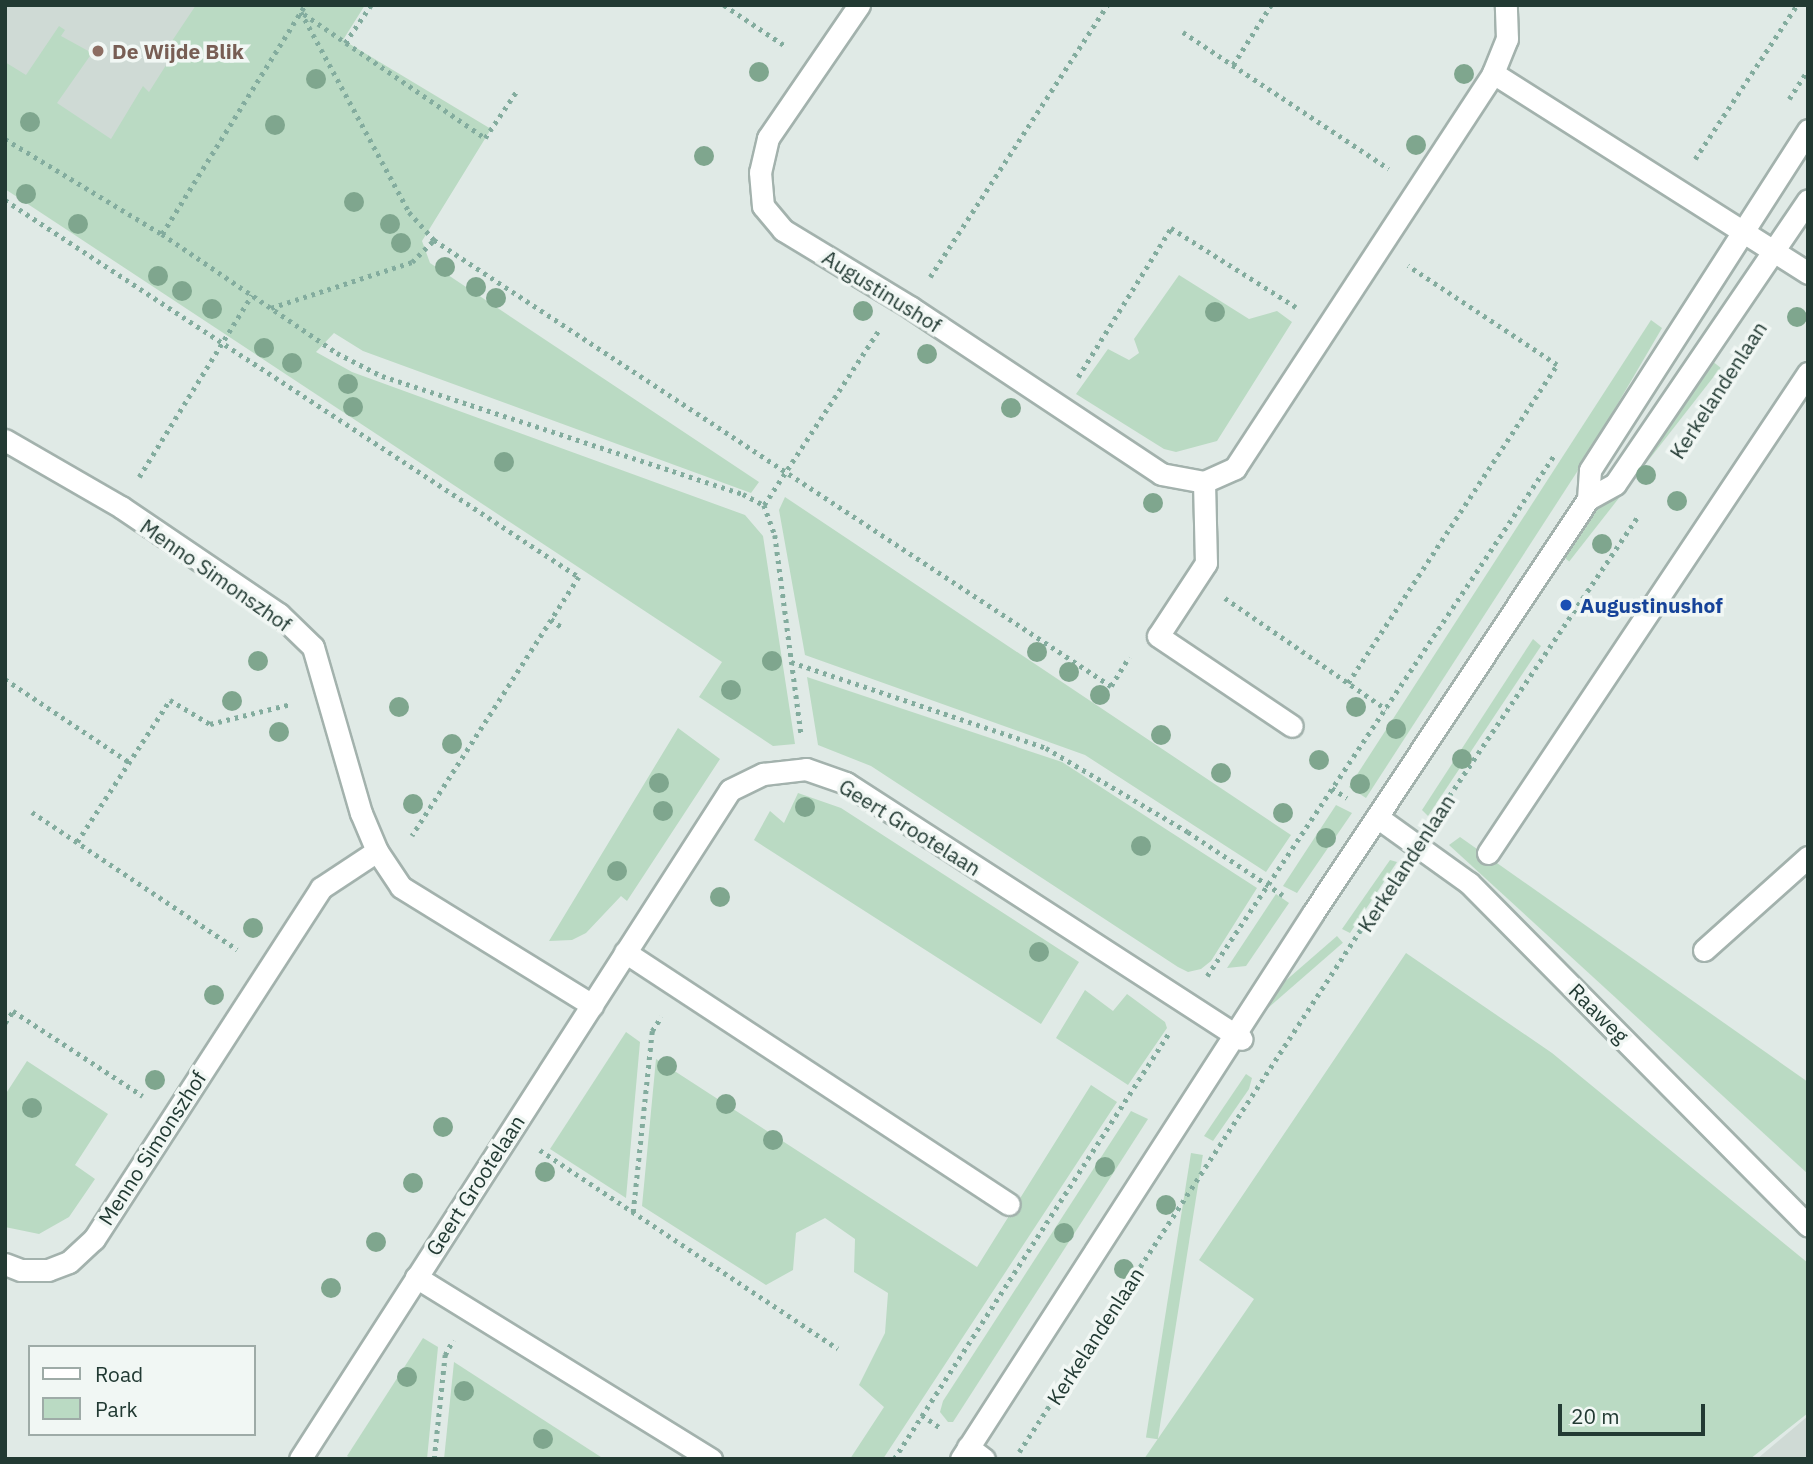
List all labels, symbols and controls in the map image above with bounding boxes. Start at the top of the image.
place label: De Wijde Blik [112,38,244,64]
marker: De Wijde Blik [90,43,106,59]
street label: Augustinushof [818,244,946,338]
street label: Kerkelandenlaan [1664,317,1772,463]
street label: Menno Simonszhof [136,513,296,637]
place label: Augustinushof [1580,592,1723,618]
marker: Augustinushof [1558,597,1574,613]
street label: Geert Grootelaan [834,773,986,881]
street label: Kerkelandenlaan [1352,790,1460,936]
street label: Raaweg [1564,978,1634,1048]
street label: Menno Simonszhof [93,1066,211,1230]
street label: Geert Grootelaan [420,1110,530,1260]
street label: Kerkelandenlaan [1041,1263,1149,1409]
legend [28,1345,256,1436]
text: Road [95,1360,143,1388]
scale bar [1561,1390,1708,1434]
text: Park [95,1395,138,1423]
text: 20 m [1571,1402,1620,1430]

